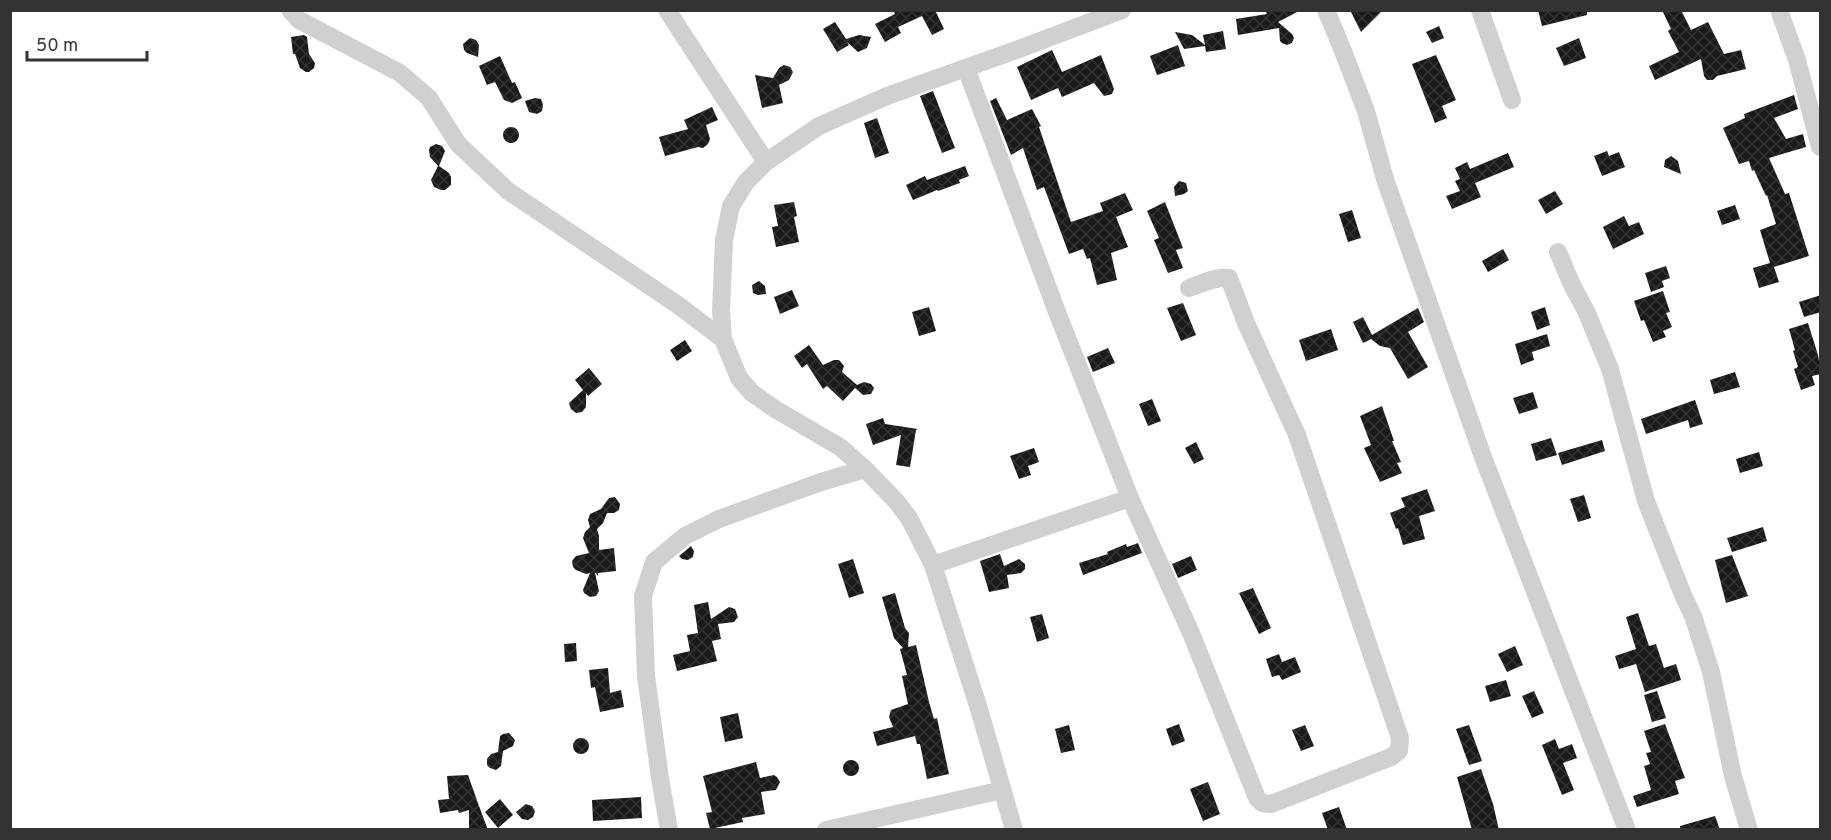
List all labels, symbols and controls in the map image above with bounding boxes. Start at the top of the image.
scale bar [27,24,147,62]
text: 50 m [36,35,78,58]

